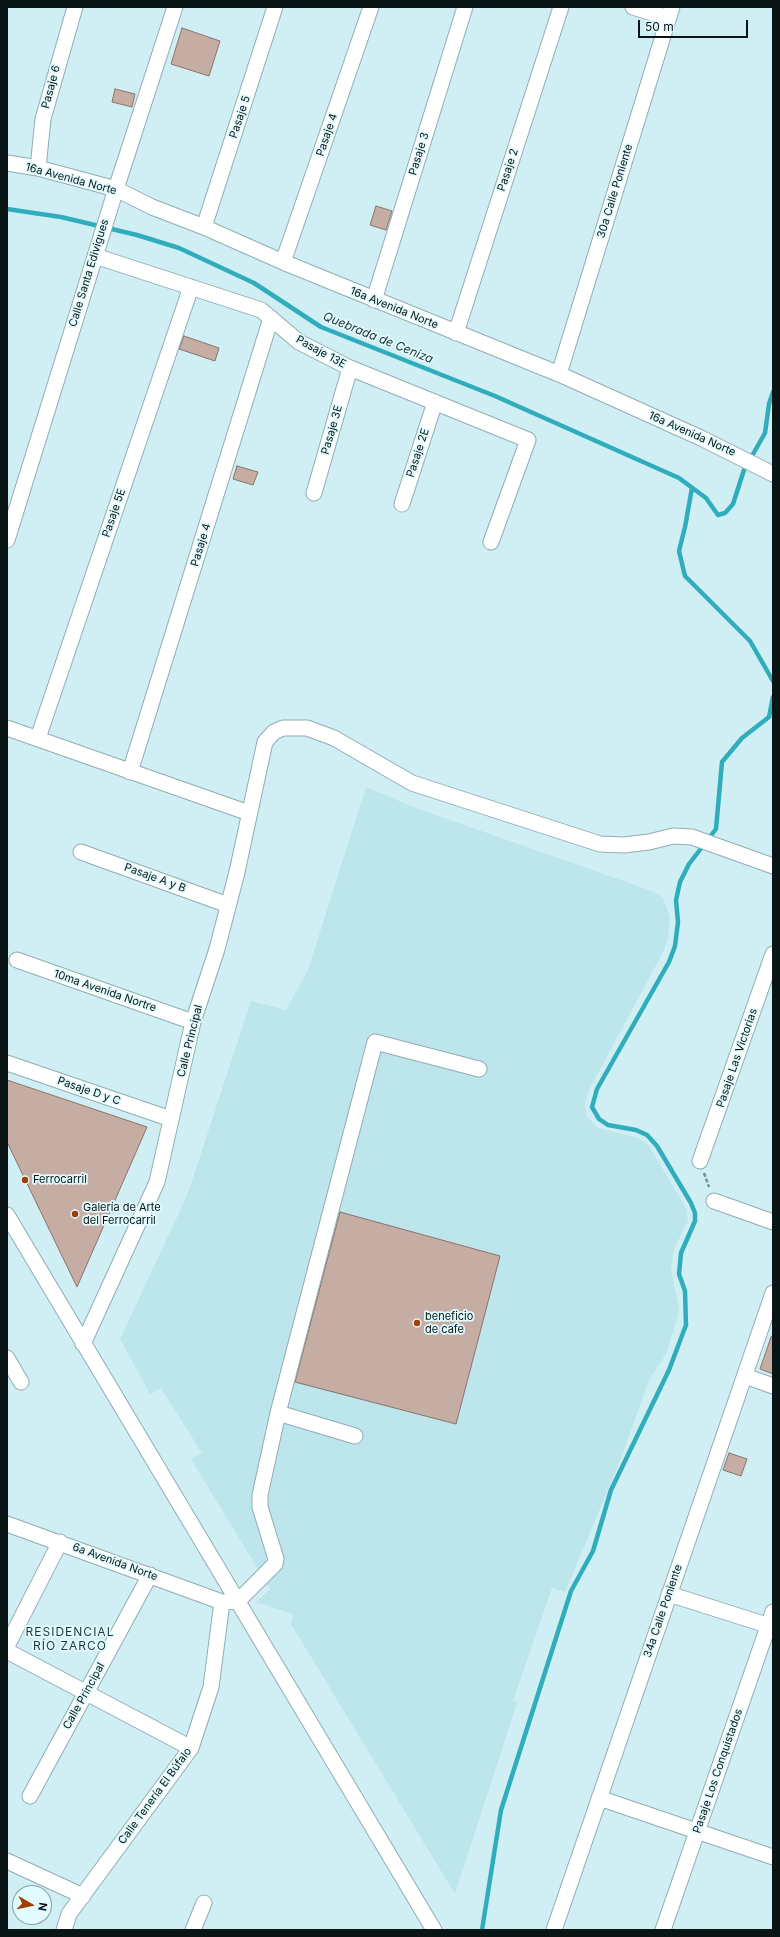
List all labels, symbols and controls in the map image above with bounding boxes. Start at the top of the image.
scale bar [640,12,750,38]
text: 50 m [645,19,674,34]
street label: Pasaje 6 [39,64,63,110]
street label: Pasaje 5 [227,94,253,140]
street label: Pasaje 4 [314,112,340,158]
street label: Pasaje 3 [406,131,432,177]
street label: 30a Calle Poniente [594,142,636,240]
street label: Pasaje 2 [495,147,521,193]
street label: 16a Avenida Norte [24,160,118,198]
street label: Calle Santa Edivigues [66,218,112,328]
street label: 16a Avenida Norte [348,284,440,332]
water label: Quebrada de Ceniza [321,309,435,367]
street label: Pasaje 13E [294,333,348,371]
street label: Pasaje 3E [319,404,345,456]
street label: 16a Avenida Norte [646,409,738,459]
street label: Pasaje 2E [404,427,432,479]
street label: Pasaje 5E [100,487,128,539]
street label: Pasaje 4 [188,522,214,568]
street label: Pasaje A y B [122,861,188,895]
street label: 10ma Avenida Nortre [52,967,158,1015]
street label: Calle Principal [175,1003,205,1079]
street label: Pasaje Las Victorias [714,1007,760,1109]
street label: Pasaje D y C [56,1074,122,1108]
place label: Ferrocarril [33,1173,87,1187]
marker: Ferrocarril [20,1175,30,1185]
place label: Galería de Arte del Ferrocarril [83,1201,161,1227]
marker: Galería de Arte del Ferrocarril [70,1209,80,1219]
place label: beneficio de cafe [425,1310,473,1336]
marker: beneficio de cafe [412,1318,422,1328]
street label: 6a Avenida Norte [71,1540,159,1584]
street label: 34a Calle Poniente [641,1563,685,1659]
district label: RESIDENCIAL RÍO ZARCO [26,1625,114,1653]
street label: Calle Principal [60,1660,108,1732]
street label: Pasaje Los Conquistados [690,1707,746,1835]
street label: Calle Tenería El Búfalo [115,1745,195,1847]
north arrow [12,1885,52,1925]
text: N [35,1901,50,1912]

